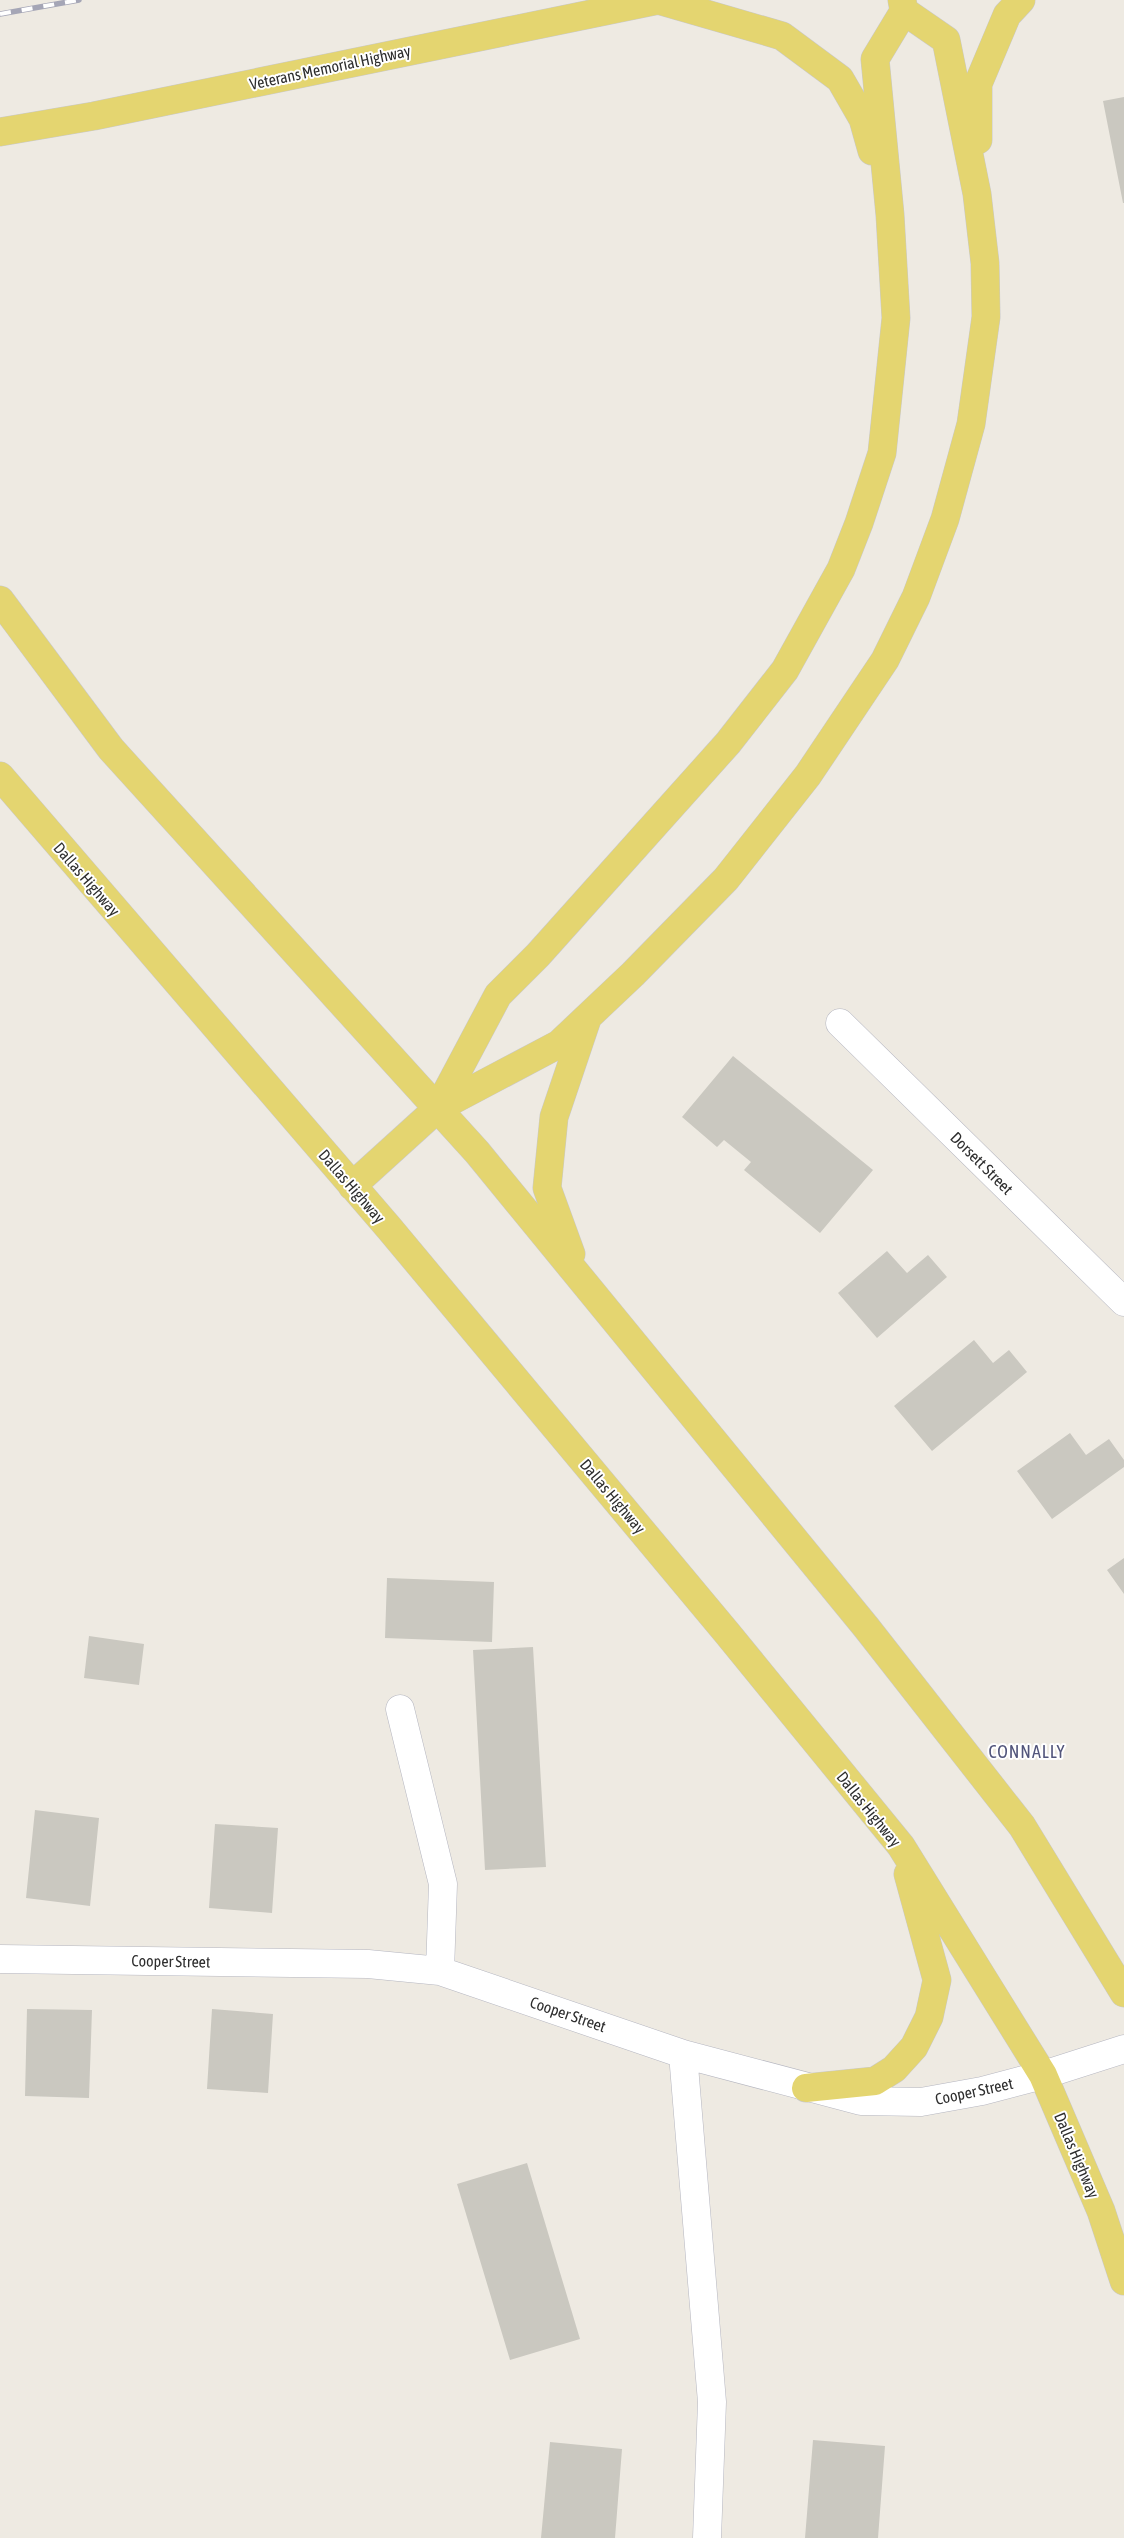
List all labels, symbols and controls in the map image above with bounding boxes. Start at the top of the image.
street label: Veterans Memorial Highway [248,41,413,94]
street label: Dallas Highway [50,839,124,920]
street label: Dorsett Street [947,1128,1017,1198]
street label: Dallas Highway [315,1146,389,1227]
street label: Dallas Highway [576,1455,649,1538]
district label: CONNALLY [989,1741,1066,1762]
street label: Dallas Highway [833,1768,905,1851]
street label: Cooper Street [131,1951,211,1972]
street label: Cooper Street [527,1993,609,2036]
street label: Cooper Street [933,2074,1015,2109]
street label: Dallas Highway [1050,2110,1103,2201]

